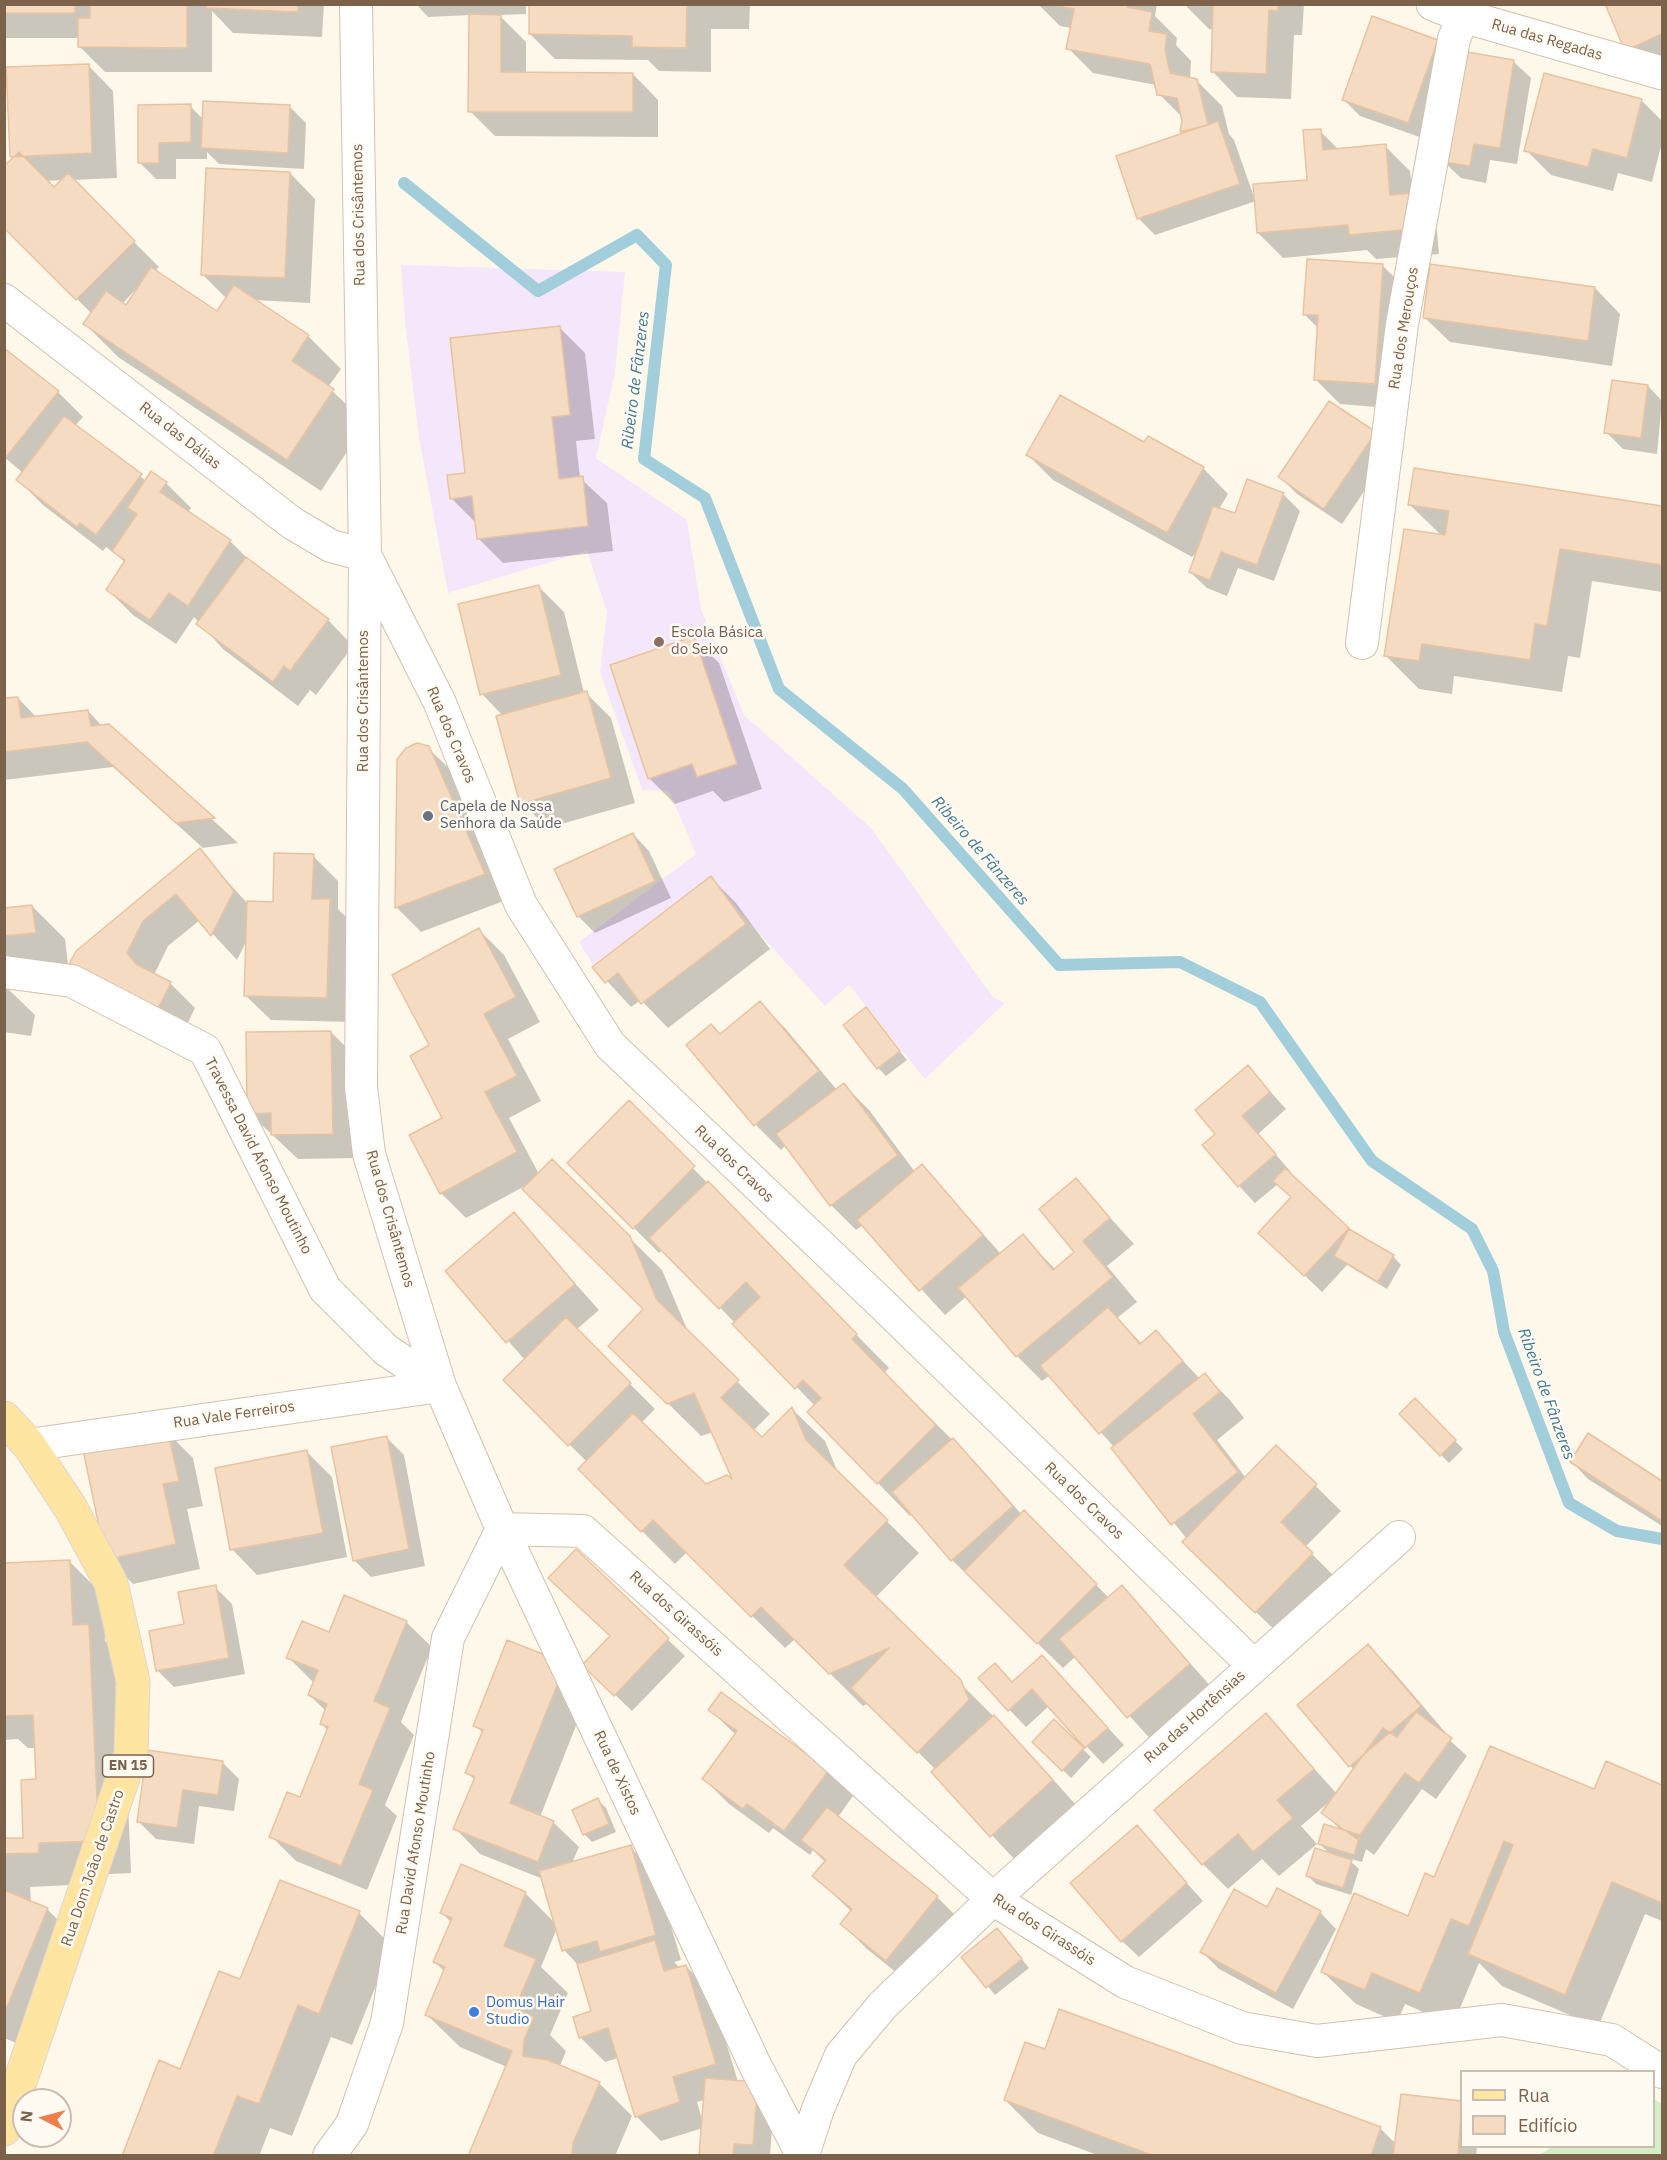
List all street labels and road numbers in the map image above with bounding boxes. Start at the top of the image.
street label: Rua das Regadas [1489,16,1605,64]
street label: Rua dos Crisântemos [349,144,369,286]
street label: Rua dos Merouços [1385,266,1423,390]
street label: Rua das Dálias [136,399,224,473]
street label: Rua dos Crisântemos [355,630,373,772]
street label: Rua dos Cravos [423,684,479,786]
street label: Travessa David Afonso Moutinho [200,1055,316,1257]
street label: Rua dos Cravos [691,1122,777,1206]
street label: Rua dos Crisântemos [362,1148,418,1290]
street label: Rua Vale Ferreiros [172,1398,296,1432]
street label: Rua dos Cravos [1041,1459,1127,1543]
street label: Rua dos Girassóis [626,1567,726,1661]
street label: Rua das Hortênsias [1141,1667,1249,1767]
street label: Rua de Xistos [590,1728,644,1818]
street label: Rua David Afonso Moutinho [393,1750,439,1936]
road number: EN 15 [102,1755,154,1777]
street label: Rua Dom João de Castro [58,1787,128,1949]
street label: Rua dos Girassóis [989,1890,1099,1970]

